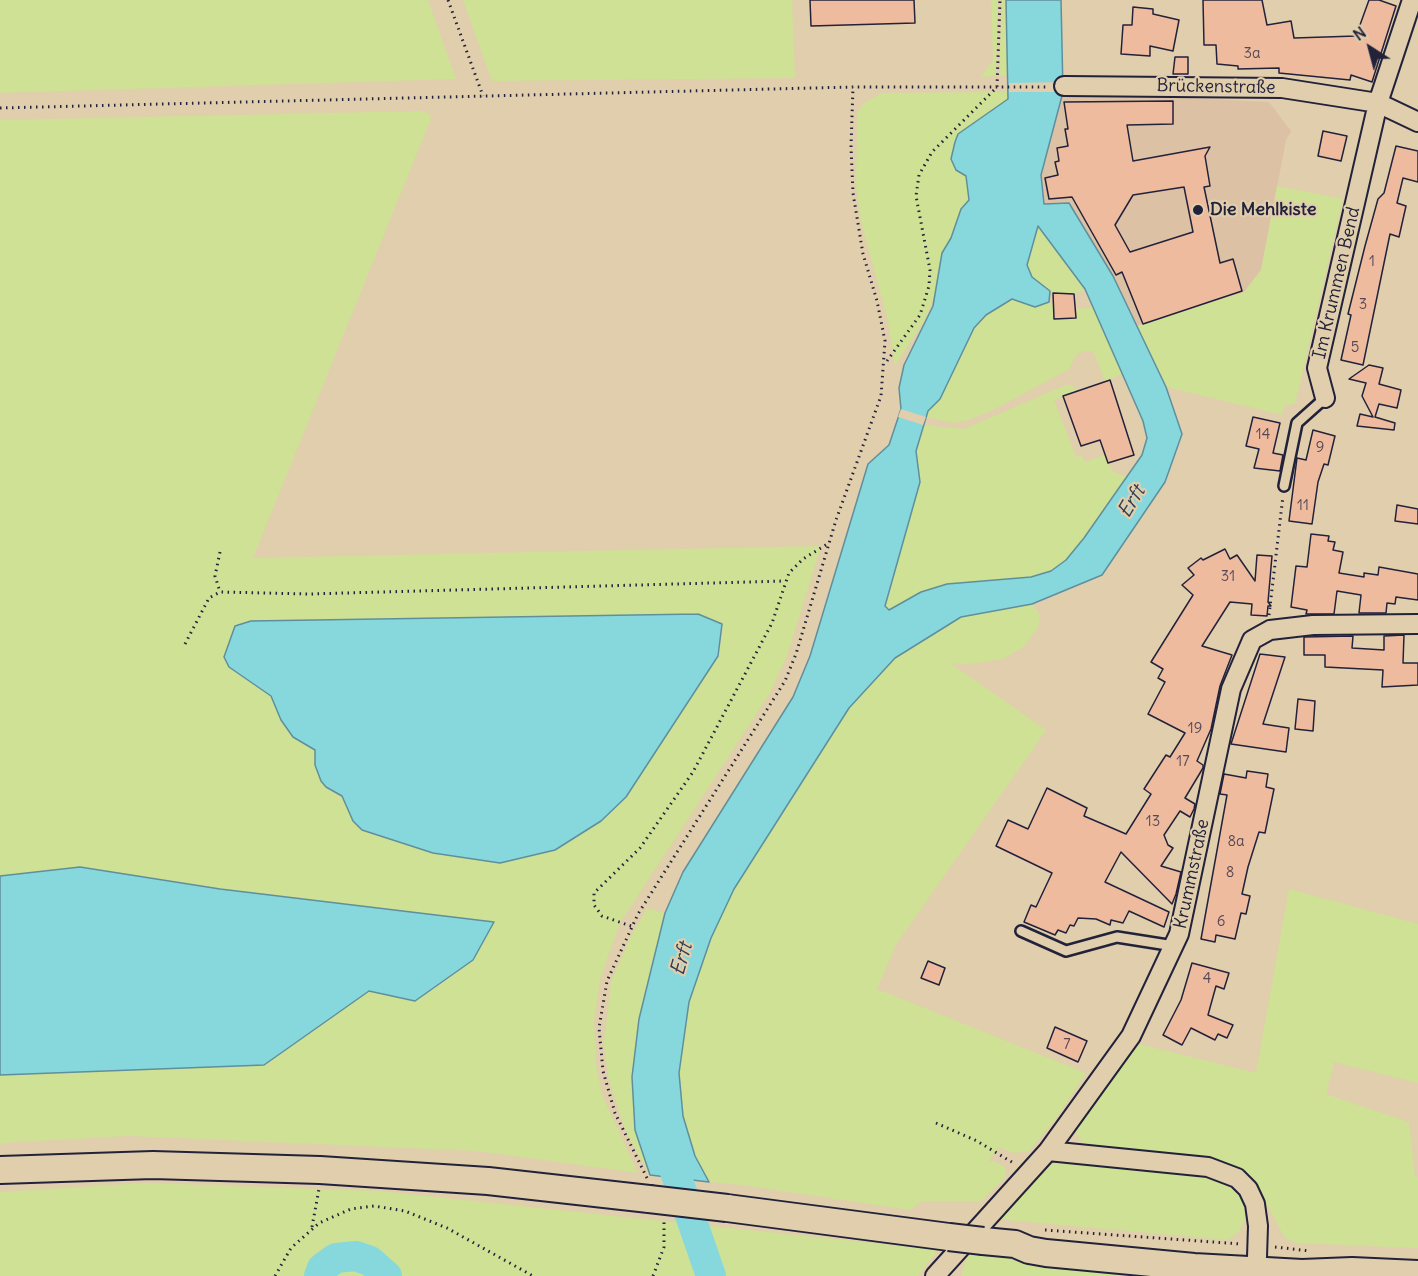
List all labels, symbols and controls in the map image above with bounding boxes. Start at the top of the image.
north arrow [1340,18,1400,78]
text: N [1349,22,1370,45]
house number: 3a [1243,45,1261,63]
street label: Brückenstraße [1156,75,1276,99]
place label: Die Mehlkiste [1210,199,1316,221]
marker: Die Mehlkiste [1191,203,1205,217]
street label: Im Krummen Bend [1309,205,1365,361]
house number: 1 [1369,253,1375,271]
house number: 3 [1359,296,1367,314]
house number: 5 [1351,339,1359,357]
house number: 14 [1256,426,1270,444]
house number: 9 [1316,439,1324,457]
water label: Erft [1113,482,1151,522]
house number: 11 [1297,497,1309,515]
house number: 31 [1221,568,1235,586]
house number: 19 [1188,720,1202,738]
house number: 17 [1176,753,1190,771]
house number: 13 [1146,813,1160,831]
street label: Krummstraße [1170,817,1214,931]
house number: 8a [1227,833,1245,851]
house number: 8 [1226,864,1234,882]
house number: 6 [1217,913,1225,931]
water label: Erft [666,940,698,978]
house number: 4 [1203,970,1211,988]
house number: 7 [1063,1036,1071,1054]

